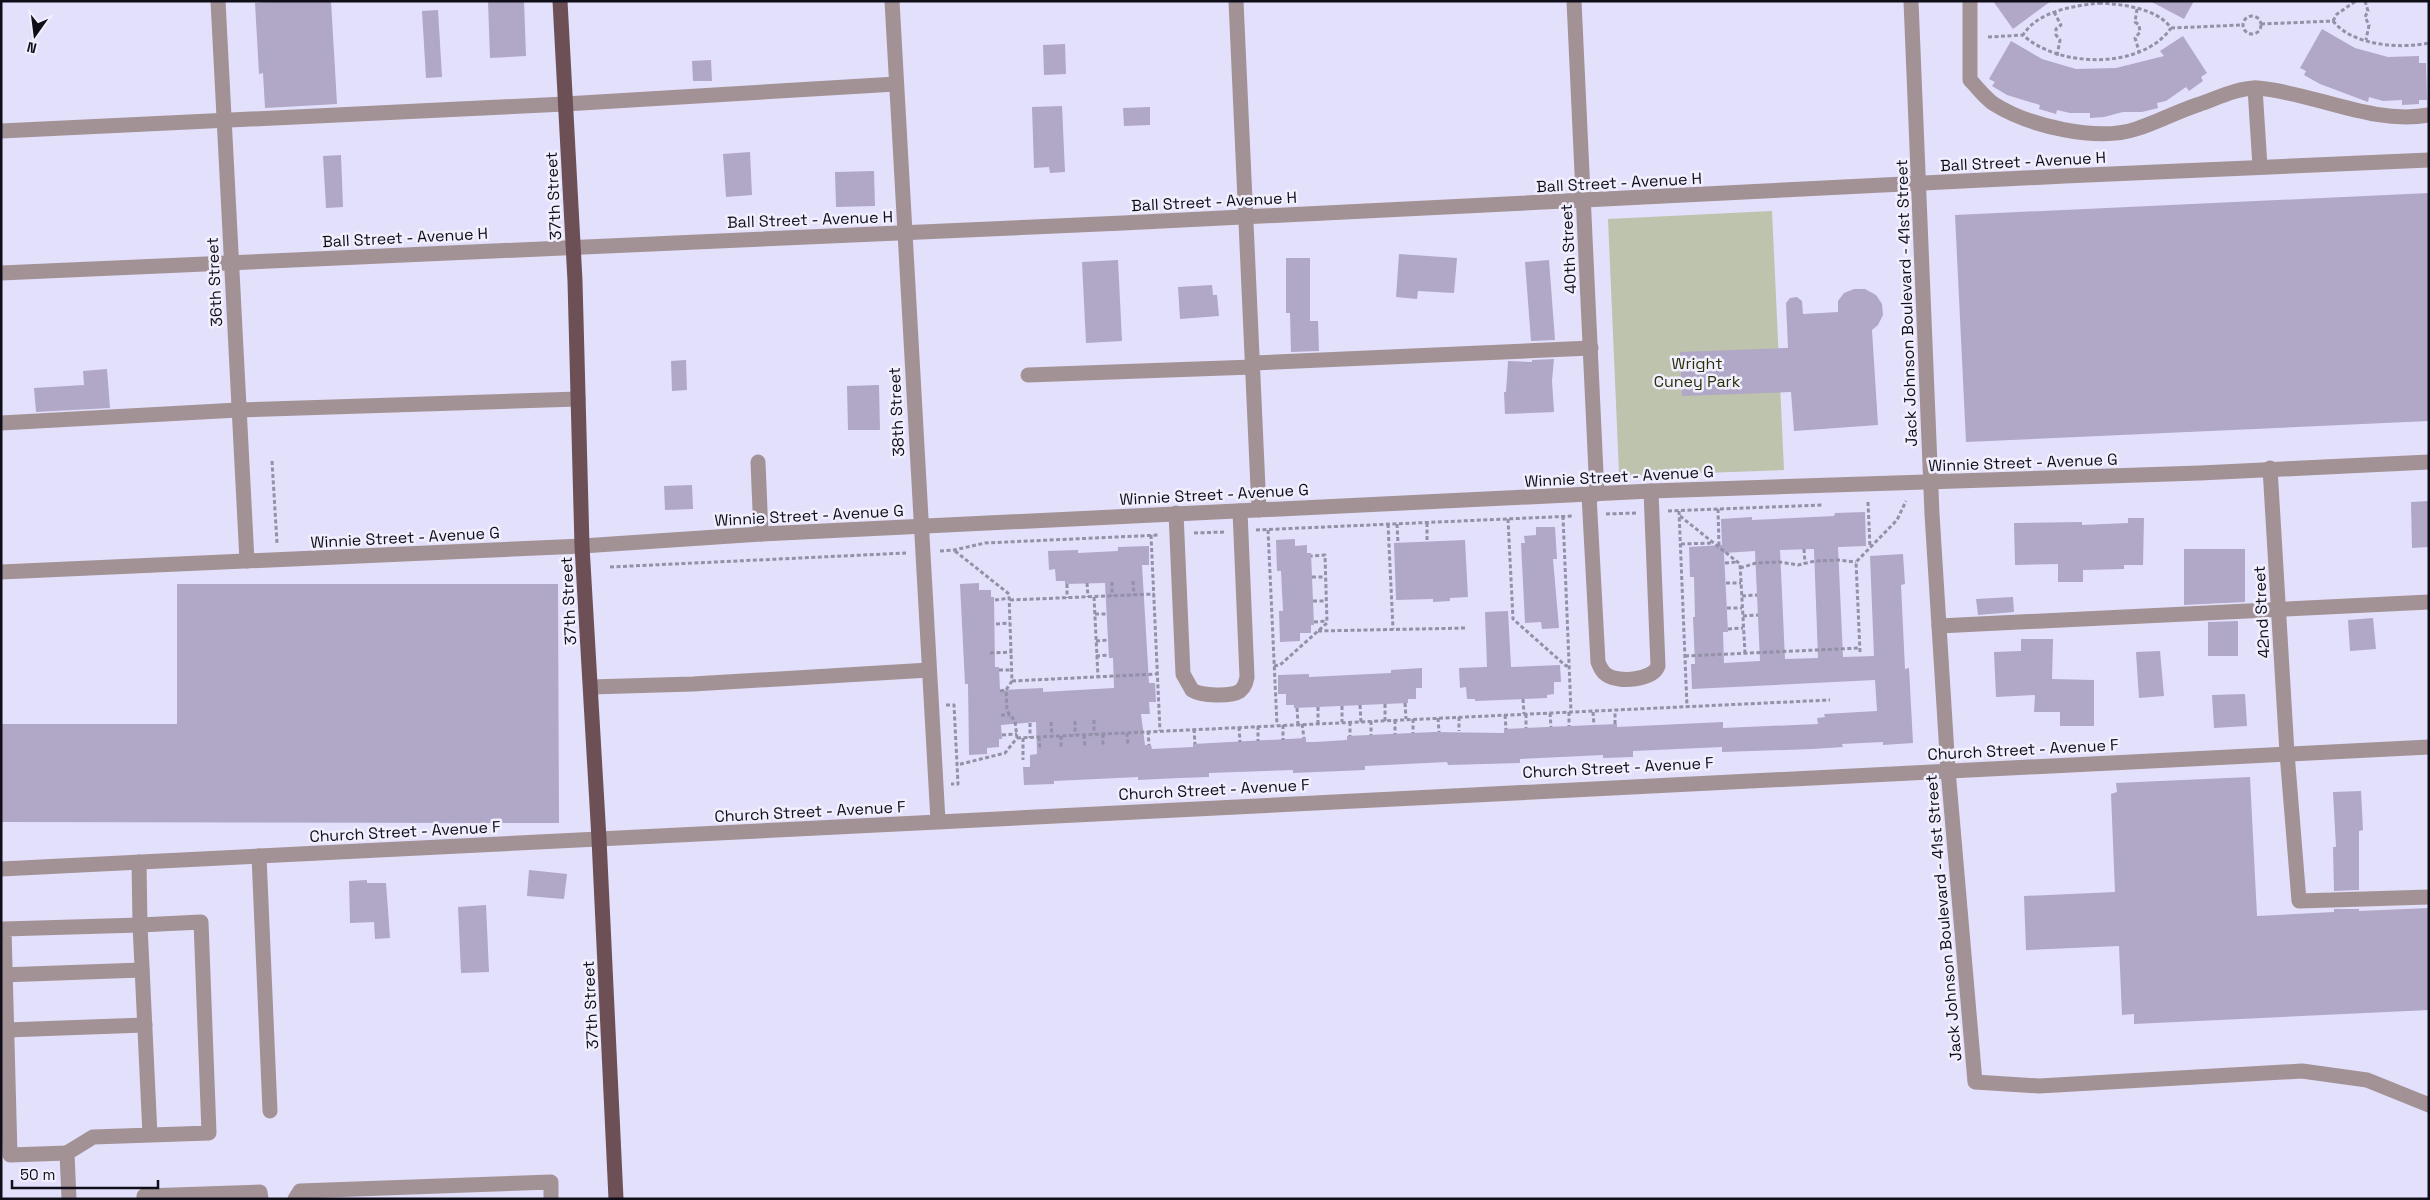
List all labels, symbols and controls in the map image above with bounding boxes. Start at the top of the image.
north arrow [10,10,60,60]
text: N [25,38,39,57]
street label: Ball Street - Avenue H [1940,147,2107,176]
street label: 37th Street [541,151,566,241]
street label: Jack Johnson Boulevard - 41st Street [1891,159,1922,447]
street label: Ball Street - Avenue H [1536,168,1703,197]
street label: Ball Street - Avenue H [1131,187,1298,216]
street label: 40th Street [1556,203,1581,295]
street label: Ball Street - Avenue H [727,206,893,233]
street label: Ball Street - Avenue H [322,223,489,252]
street label: 36th Street [202,237,227,327]
park label: Wright Cuney Park [1654,353,1741,392]
street label: 38th Street [884,367,909,457]
street label: Winnie Street - Avenue G [1928,449,2118,476]
street label: Winnie Street - Avenue G [1524,461,1714,492]
street label: Winnie Street - Avenue G [1119,479,1309,510]
street label: Winnie Street - Avenue G [714,500,904,531]
street label: Winnie Street - Avenue G [310,522,500,553]
street label: 37th Street [556,556,581,646]
street label: 42nd Street [2249,565,2274,659]
street label: Church Street - Avenue F [1927,734,2120,765]
street label: Church Street - Avenue F [1522,752,1715,783]
street label: Church Street - Avenue F [1118,774,1311,805]
street label: Jack Johnson Boulevard - 41st Street [1921,774,1966,1062]
street label: Church Street - Avenue F [714,796,907,827]
street label: Church Street - Avenue F [309,816,502,847]
street label: 37th Street [578,960,603,1050]
scale bar [12,1158,159,1190]
text: 50 m [20,1165,55,1184]

